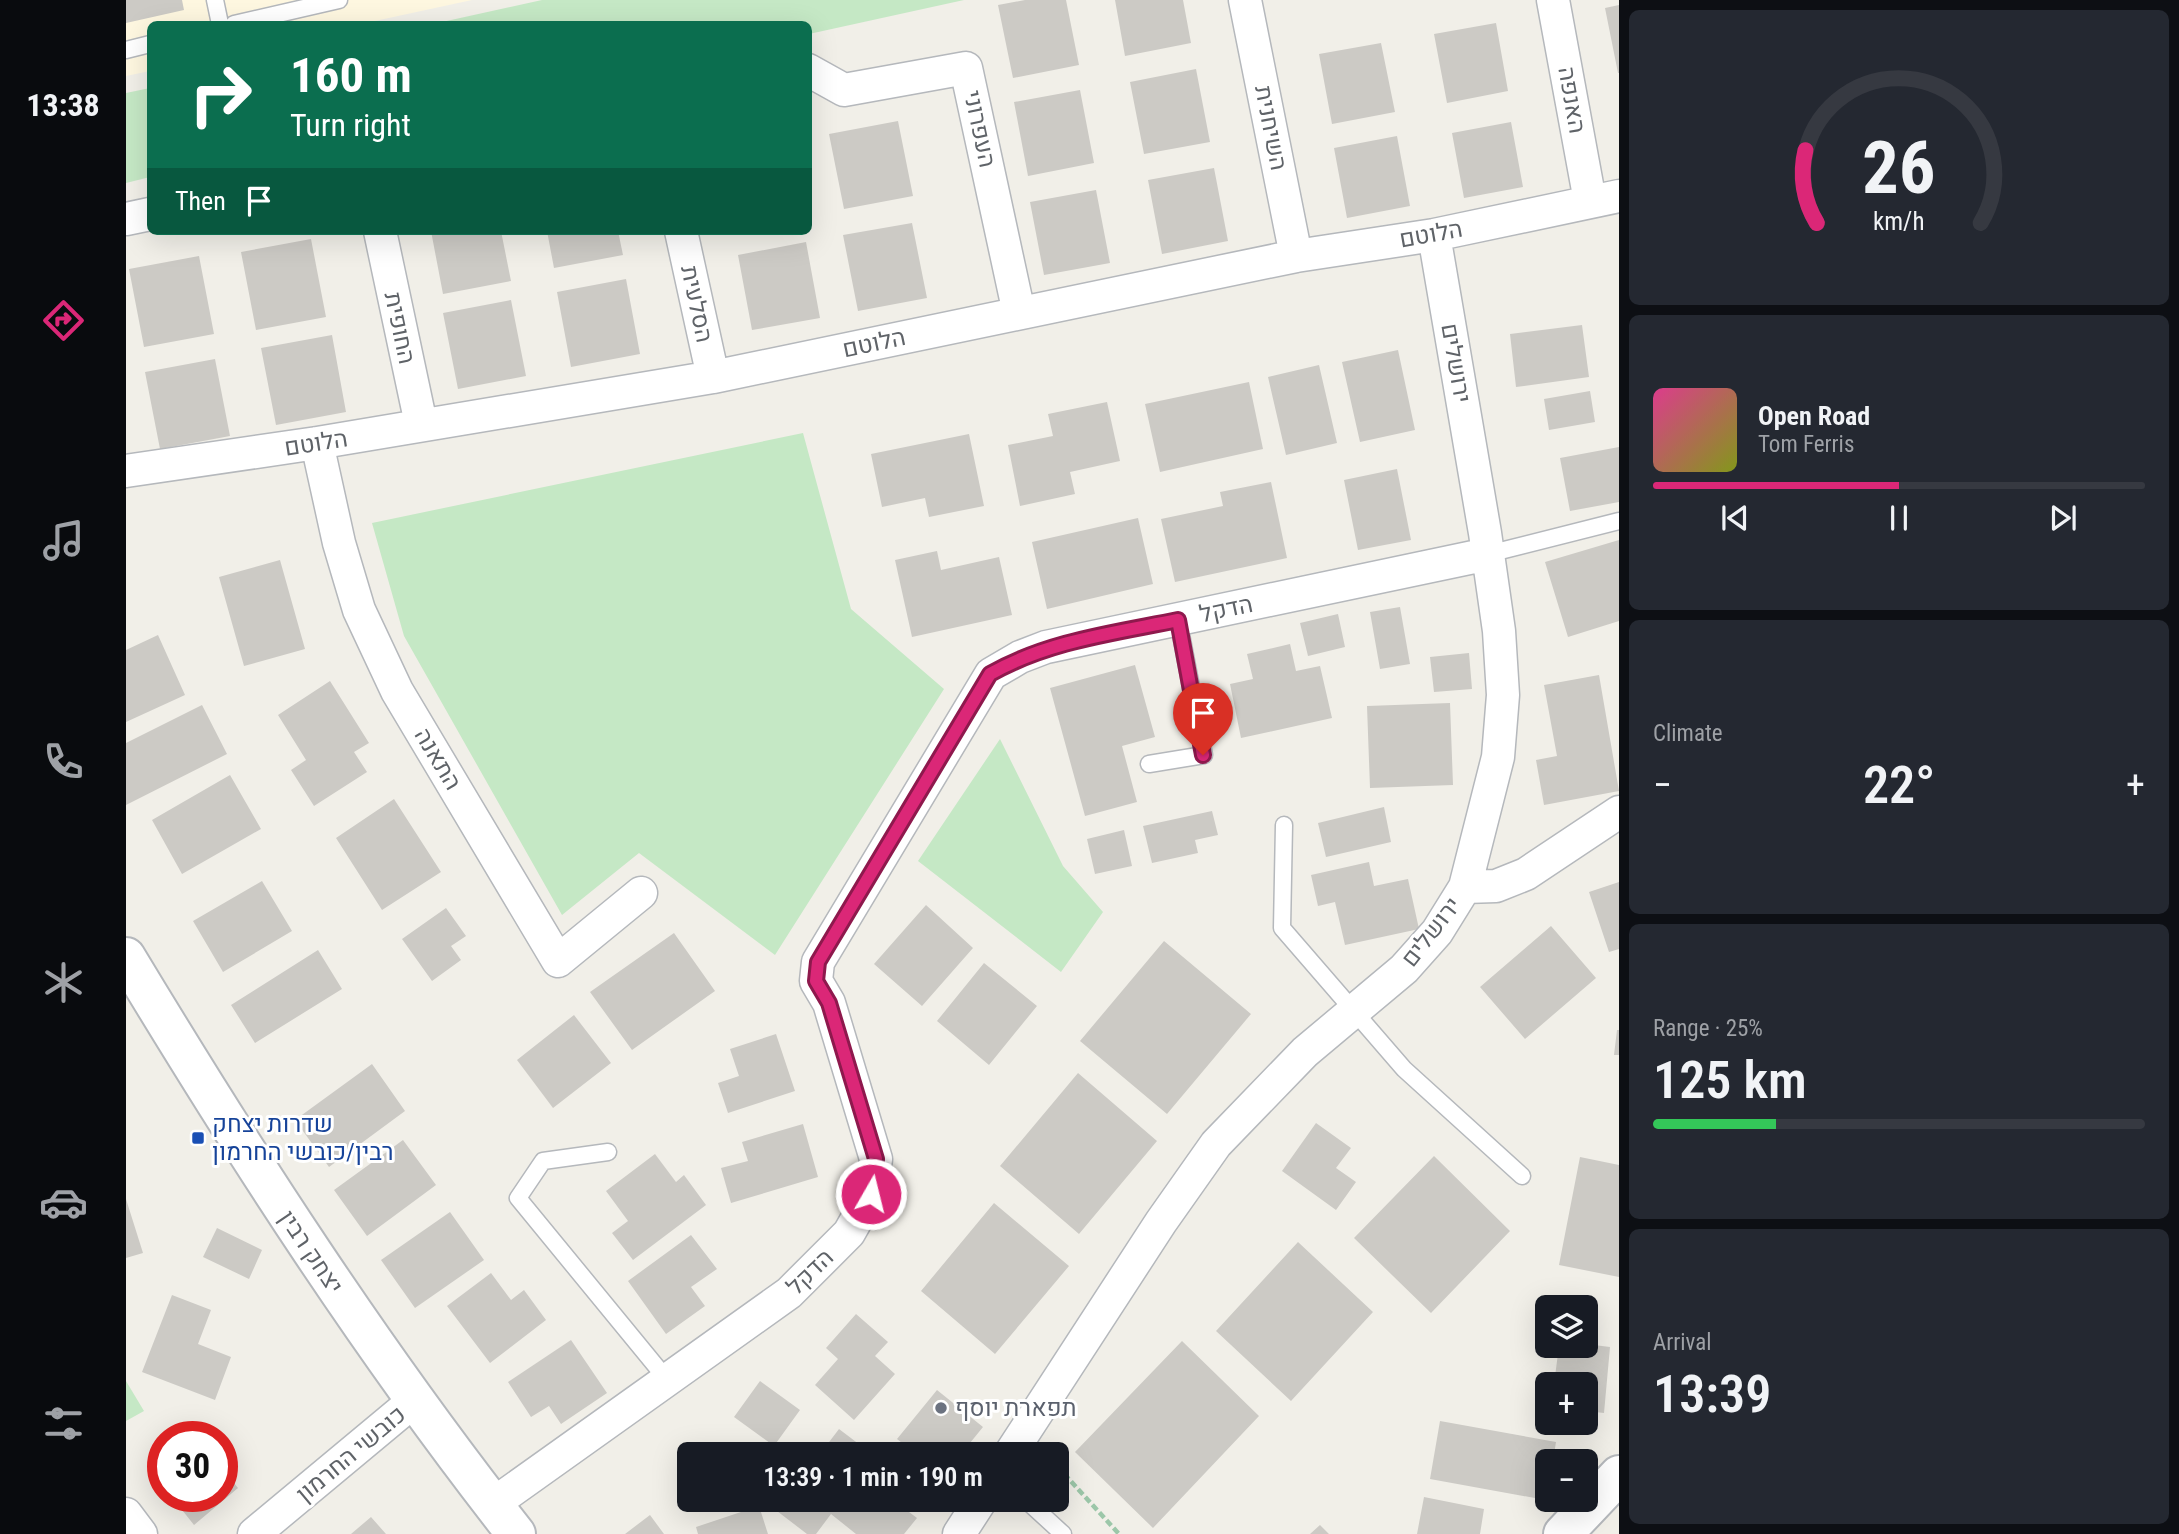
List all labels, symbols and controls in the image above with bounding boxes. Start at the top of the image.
text: 160 m [290,47,412,104]
icon: right [175,49,266,140]
street label: האנפה [1552,64,1592,136]
street label: השיחנית [1249,83,1293,173]
text: 13:38 [26,86,100,124]
street label: העפרוני [958,88,1002,170]
text: Turn right [290,106,411,144]
text: 26 [1862,126,1936,212]
icon: arrive [240,182,278,220]
text: Then [175,186,226,216]
text: km/h [1873,207,1925,236]
street label: הלוטם [1397,215,1465,253]
street label: הסלעית [675,263,719,345]
street label: החופית [379,289,421,367]
icon: directions [39,296,88,345]
street label: ירושלים [1435,321,1477,405]
street label: הלוטם [840,323,908,363]
text: Open Road [1758,401,1870,431]
street label: הלוטם [282,424,350,462]
text: Tom Ferris [1758,431,1854,458]
icon: previous [1716,499,1754,537]
icon: pause [1880,499,1918,537]
icon: next [2044,499,2082,537]
icon: music [39,516,88,565]
street label: הדקל [1197,590,1255,628]
pin [1173,683,1233,755]
icon: arrive [1184,694,1222,732]
text: Climate [1653,720,1723,747]
street label: התאנה [409,723,467,795]
icon: phone [39,737,88,786]
text: 22° [1863,755,1935,816]
text: − [1653,763,1672,807]
text: + [2126,763,2145,807]
street label: ירושלים [1395,892,1467,972]
icon: climate [39,958,88,1007]
text: Range · 25% [1653,1015,1763,1042]
text: 125 km [1653,1050,1807,1111]
place label: שדרות יצחק רבין/כובשי החרמון [212,1110,394,1166]
marker: שדרות יצחק רבין/כובשי החרמון [190,1130,206,1146]
position arrow [834,1157,908,1231]
icon: car [39,1178,88,1227]
street label: יצחק רבין [273,1205,349,1299]
street label: הדקל [781,1243,839,1301]
map controls [1535,1295,1598,1512]
button: layers [1535,1295,1598,1358]
text: Arrival [1653,1329,1712,1356]
text: 13:39 [1653,1364,1771,1425]
button: + [1535,1372,1598,1435]
place label: תפארת יוסף [955,1394,1077,1422]
icon: filters [39,1399,88,1448]
street label: כובשי החרמון [291,1400,411,1508]
marker: תפארת יוסף [933,1400,949,1416]
speed limit sign: 30 [147,1421,238,1512]
button: − [1535,1449,1598,1512]
text: 13:39 · 1 min · 190 m [763,1462,983,1492]

